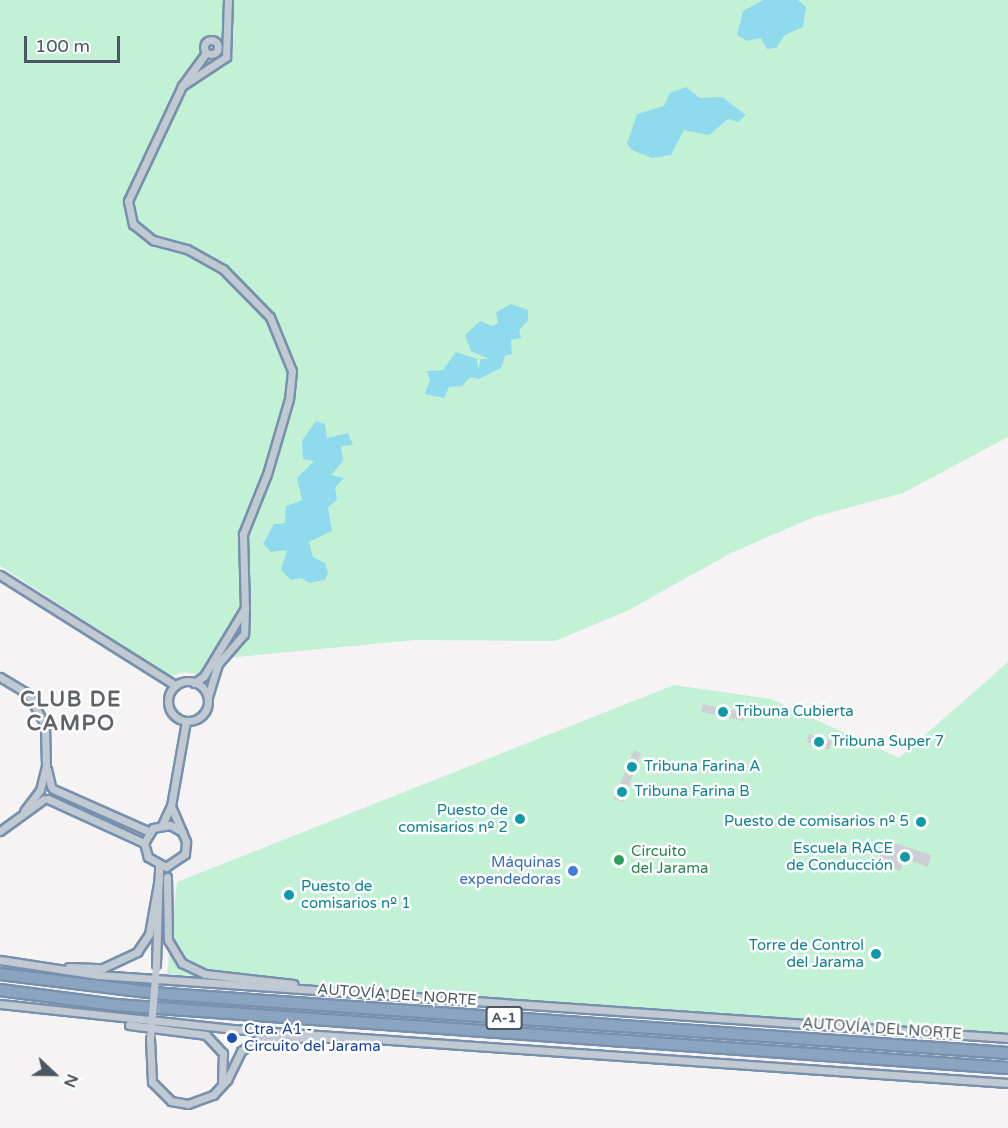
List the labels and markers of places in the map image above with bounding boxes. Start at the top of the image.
place label: Tribuna Cubierta [735,703,854,721]
marker: Tribuna Cubierta [716,705,730,719]
place label: Tribuna Super 7 [831,733,944,751]
marker: Tribuna Super 7 [812,735,826,749]
place label: Tribuna Farina A [644,758,760,776]
marker: Tribuna Farina A [625,760,639,774]
place label: Tribuna Farina B [634,783,750,801]
marker: Tribuna Farina B [615,785,629,799]
place label: Puesto de comisarios nº 2 [398,801,508,836]
marker: Puesto de comisarios nº 2 [513,812,527,826]
place label: Puesto de comisarios nº 5 [724,813,909,831]
marker: Puesto de comisarios nº 5 [914,815,928,829]
place label: Escuela RACE de Conducción [786,839,893,874]
place label: Circuito del Jarama [631,842,708,877]
marker: Escuela RACE de Conducción [898,850,912,864]
place label: Máquinas expendedoras [459,853,561,888]
marker: Circuito del Jarama [612,853,626,867]
marker: Máquinas expendedoras [566,864,580,878]
place label: Puesto de comisarios nº 1 [301,877,411,912]
marker: Puesto de comisarios nº 1 [282,888,296,902]
place label: Torre de Control del Jarama [749,936,864,971]
marker: Torre de Control del Jarama [869,947,883,961]
place label: Ctra. A1 - Circuito del Jarama [244,1020,381,1055]
marker: Ctra. A1 - Circuito del Jarama [225,1031,239,1045]

